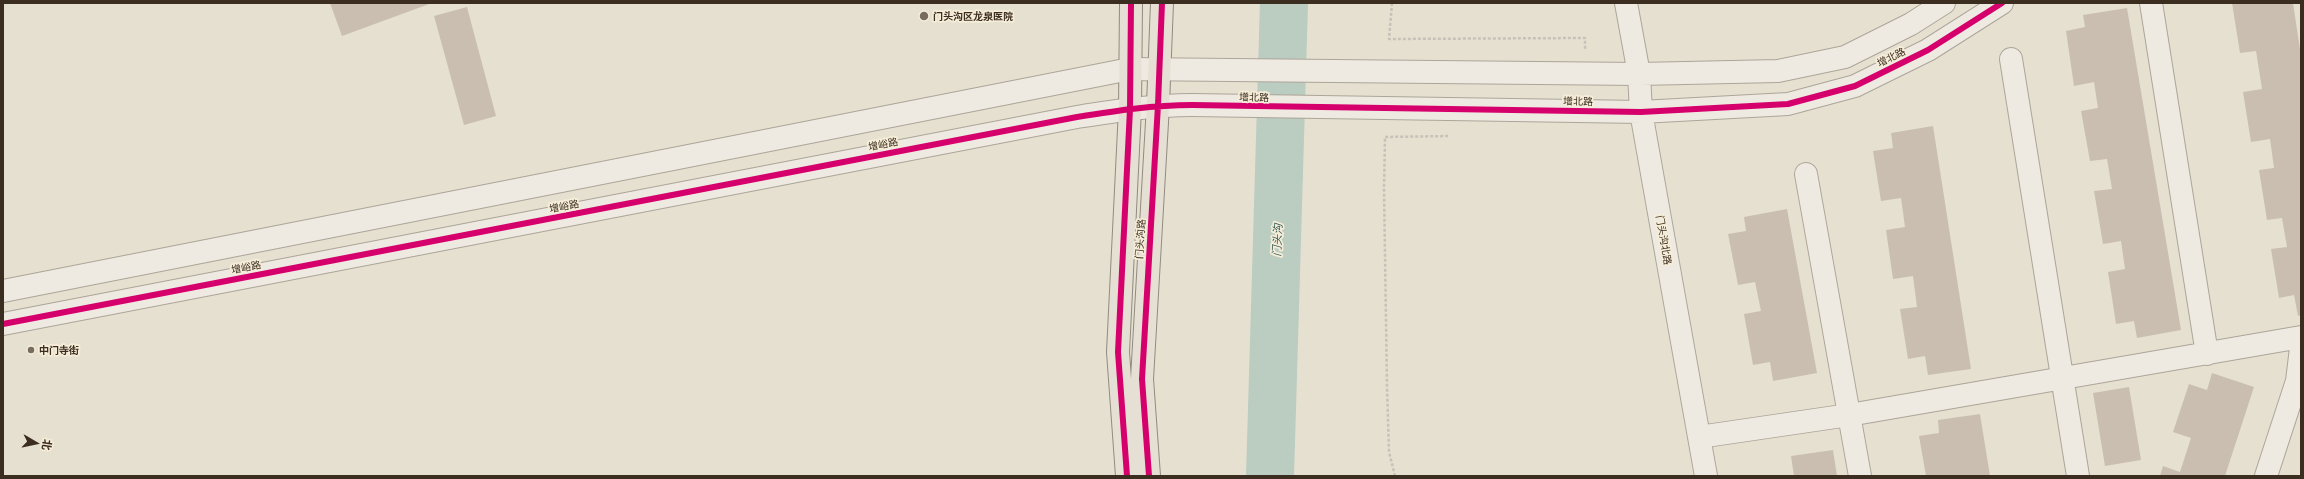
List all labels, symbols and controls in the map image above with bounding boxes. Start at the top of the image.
marker: 门头沟区龙泉医院 [918,10,930,22]
place label: 门头沟区龙泉医院 [933,10,1013,22]
street label: 增北路 [1875,45,1907,69]
street label: 增北路 [1239,91,1269,103]
street label: 增北路 [1563,95,1593,107]
street label: 增峪路 [867,135,899,153]
street label: 增峪路 [548,197,580,215]
street label: 门头沟北路 [1654,214,1674,266]
street label: 门头沟路 [1133,219,1147,259]
water label: 门头沟 [1270,223,1284,257]
street label: 增峪路 [230,258,262,276]
place label: 中门寺街 [39,344,79,356]
marker: 中门寺街 [26,345,36,355]
north arrow [16,423,56,463]
text: 北 [39,438,57,452]

